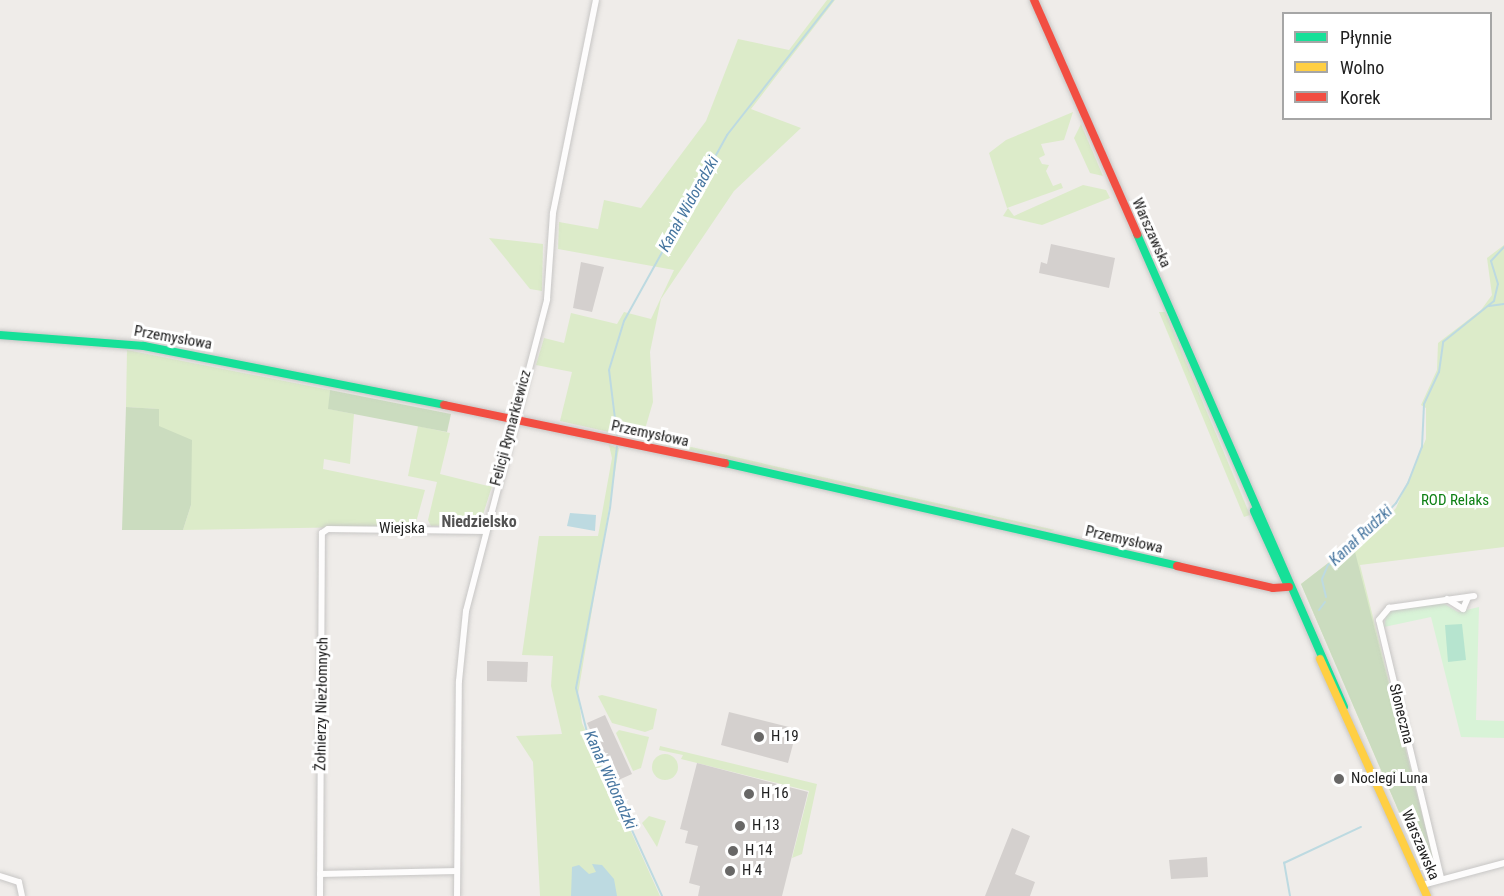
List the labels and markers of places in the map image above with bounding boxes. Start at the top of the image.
place label: H 19 [771,728,799,746]
marker: H 19 [752,730,766,744]
place label: Noclegi Luna [1351,770,1428,788]
marker: Noclegi Luna [1332,772,1346,786]
place label: H 16 [761,785,789,803]
marker: H 16 [742,787,756,801]
place label: H 13 [752,817,780,835]
marker: H 13 [733,819,747,833]
place label: H 14 [745,842,773,860]
marker: H 14 [726,844,740,858]
place label: H 4 [742,862,762,880]
marker: H 4 [723,864,737,878]

